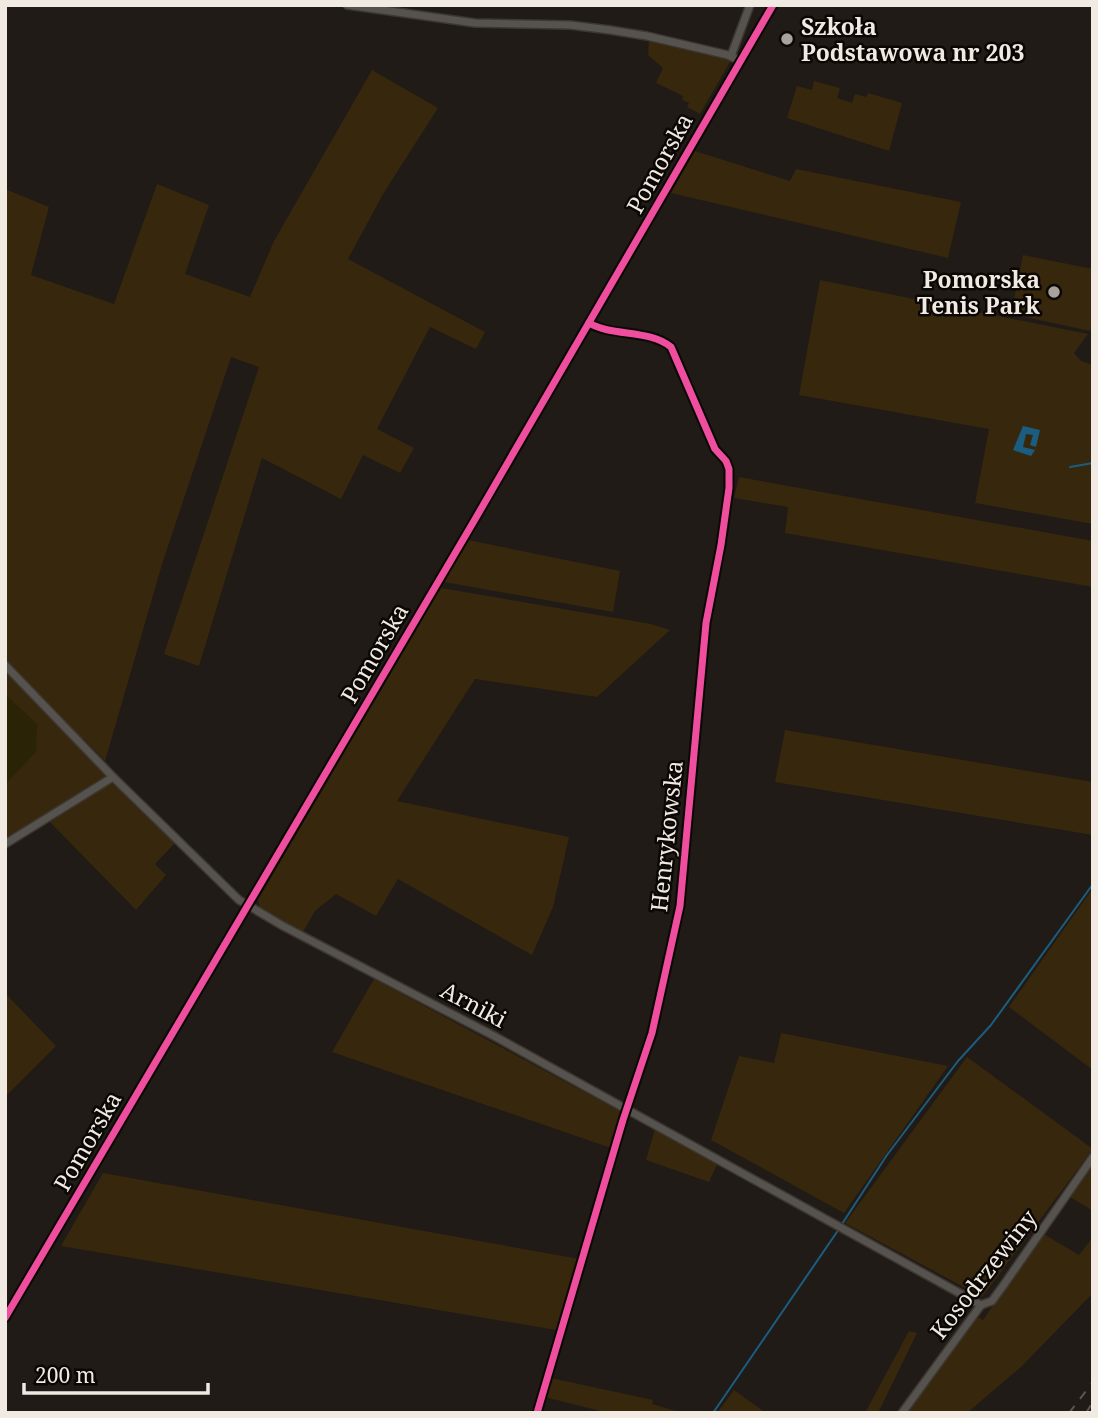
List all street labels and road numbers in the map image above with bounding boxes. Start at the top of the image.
street label: Pomorska [618,107,700,219]
street label: Pomorska [333,597,415,709]
street label: Henrykowska [642,759,690,913]
street label: Arniki [436,973,513,1035]
street label: Pomorska [46,1085,128,1197]
street label: Kosodrzewiny [922,1203,1044,1345]

